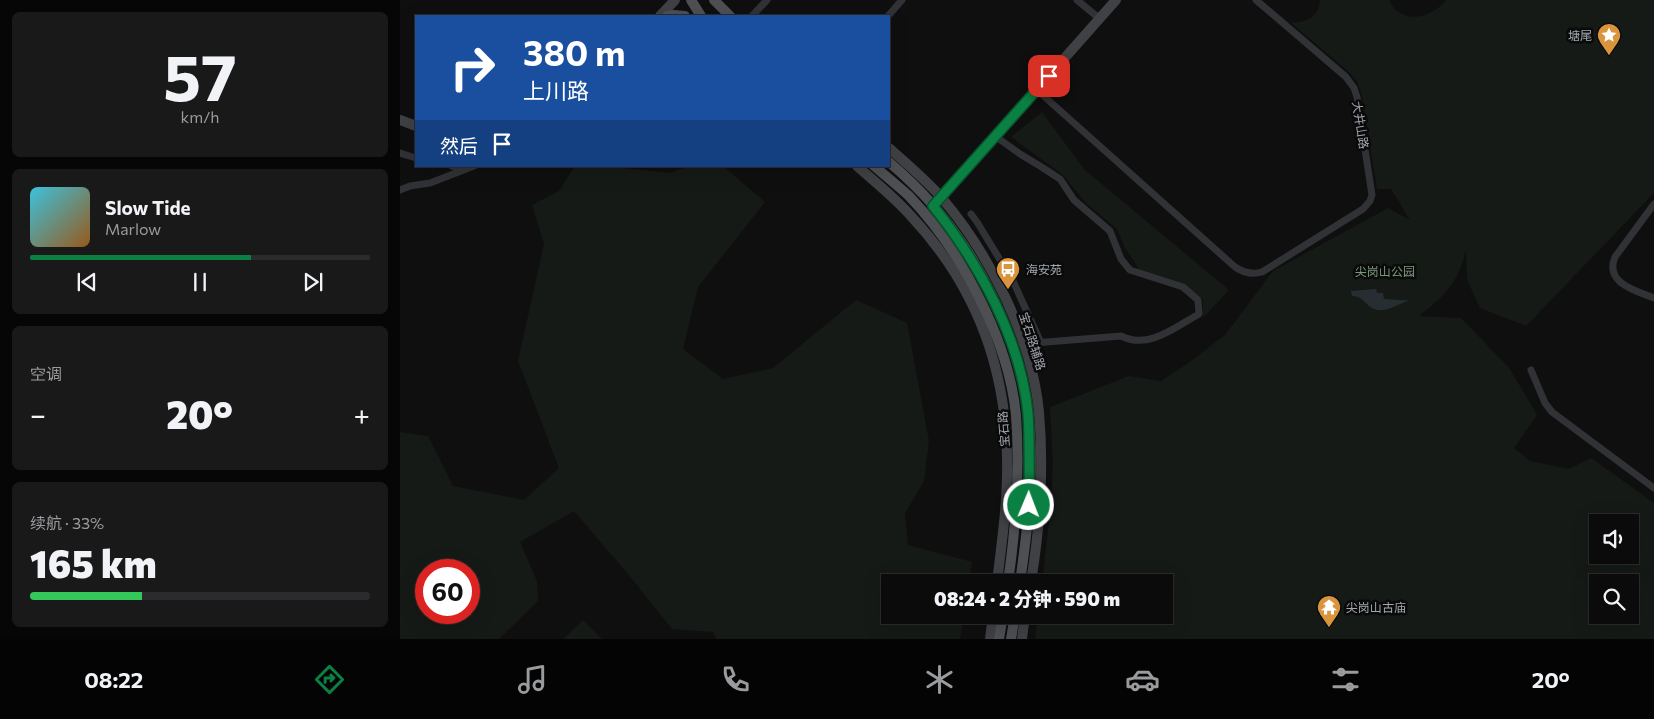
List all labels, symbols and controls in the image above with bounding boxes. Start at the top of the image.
place icon: 塘尾 [1596,22,1622,56]
place label: 塘尾 [1568,28,1592,42]
text: 380 m [523,30,626,73]
text: 57 [163,35,237,114]
icon: right [440,35,505,100]
pin [1028,55,1070,97]
icon: arrive [1035,62,1063,90]
text: 上川路 [523,77,589,104]
street label: 大井山路 [1350,100,1372,150]
text: km/h [181,107,219,126]
icon: arrive [488,130,516,158]
text: 然后 [440,134,478,157]
text: Slow Tide [105,196,191,219]
text: Marlow [105,219,161,238]
bus stop icon: 海安苑 [995,256,1021,290]
place label: 海安苑 [1026,262,1062,276]
park label: 尖岗山公园 [1355,264,1415,278]
icon: previous [73,268,101,296]
icon: pause [186,268,214,296]
icon: next [299,268,327,296]
street label: 宝石路辅路 [1017,310,1049,372]
text: 空调 [30,364,62,383]
text: 20° [166,390,233,437]
text: − [30,397,46,431]
text: + [354,397,370,431]
street label: 宝石路 [995,411,1011,447]
position arrow [1002,478,1054,530]
text: 续航 · 33% [30,513,104,532]
map controls [1589,514,1639,624]
button: sound [1589,514,1639,564]
text: 165 km [30,539,157,586]
speed limit sign: 60 [415,559,480,624]
button: search [1589,574,1639,624]
text: 08:24 · 2 分钟 · 590 m [934,587,1120,610]
temple icon: 尖岗山古庙 [1316,594,1342,628]
place label: 尖岗山古庙 [1346,600,1406,614]
icon: directions [312,662,347,697]
icon: music [515,662,550,697]
icon: phone [718,662,753,697]
icon: climate [922,662,957,697]
icon: car [1125,662,1160,697]
icon: filters [1328,662,1363,697]
text: 08:22 [84,666,143,693]
text: 20° [1532,666,1570,693]

